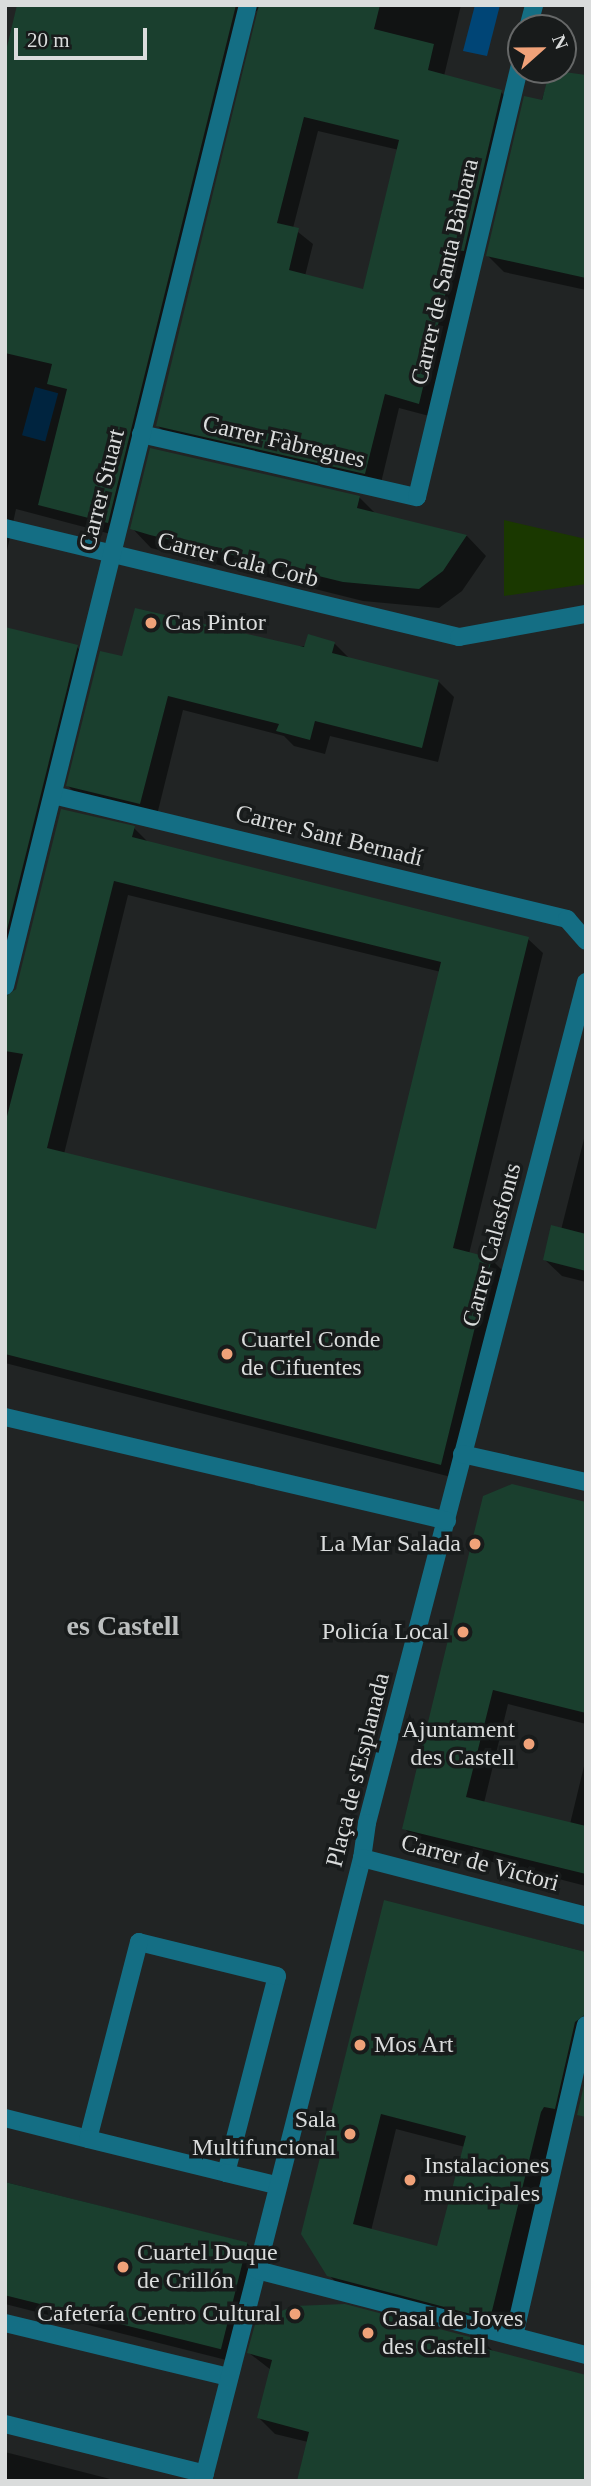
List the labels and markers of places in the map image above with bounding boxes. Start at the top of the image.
place label: Cas Pintor [165,609,266,637]
marker: Cas Pintor [143,615,159,631]
place label: Cuartel Conde de Cifuentes [241,1326,380,1382]
marker: Cuartel Conde de Cifuentes [219,1346,235,1362]
place label: La Mar Salada [320,1530,461,1558]
marker: La Mar Salada [467,1536,483,1552]
place label: Policía Local [322,1618,449,1646]
marker: Policía Local [455,1624,471,1640]
place label: Ajuntament des Castell [402,1716,515,1772]
marker: Ajuntament des Castell [521,1736,537,1752]
place label: Mos Art [374,2031,455,2059]
marker: Mos Art [352,2037,368,2053]
place label: Sala Multifuncional [192,2106,336,2162]
marker: Sala Multifuncional [342,2126,358,2142]
place label: Instalaciones municipales [424,2152,549,2208]
marker: Instalaciones municipales [402,2172,418,2188]
place label: Cuartel Duque de Crillón [137,2239,278,2295]
marker: Cuartel Duque de Crillón [115,2259,131,2275]
place label: Cafetería Centro Cultural [37,2300,281,2328]
place label: Casal de Joves des Castell [382,2305,523,2361]
marker: Cafetería Centro Cultural [287,2306,303,2322]
marker: Casal de Joves des Castell [360,2325,376,2341]

